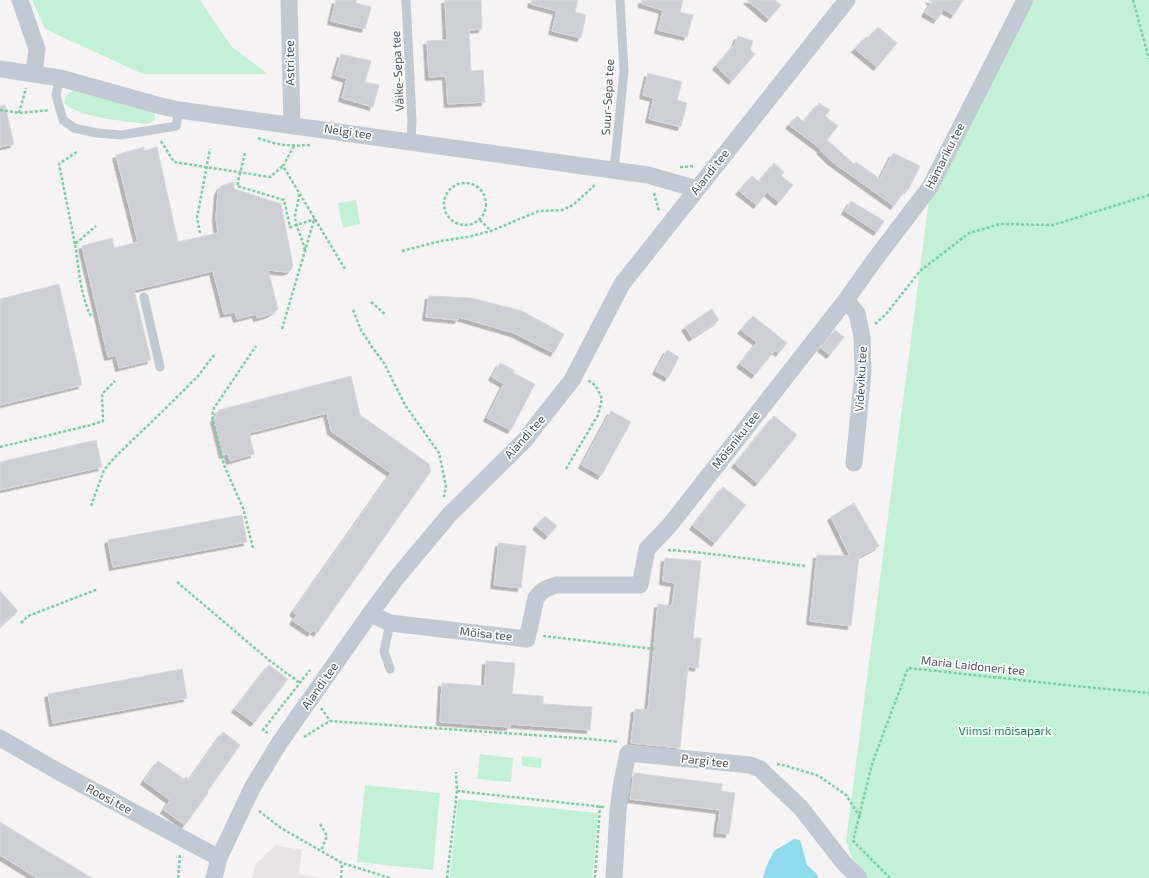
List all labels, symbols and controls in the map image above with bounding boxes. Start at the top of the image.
street label: Väike-Sepa tee [388,30,406,112]
street label: Astri tee [282,40,296,86]
street label: Suur-Sepa tee [598,58,616,136]
street label: Hämariku tee [921,120,967,191]
street label: Nelgi tee [323,121,373,141]
street label: Aiandi tee [687,146,731,197]
street label: Videviku tee [851,346,869,412]
street label: Mõisniku tee [708,408,762,471]
street label: Aiandi tee [501,412,547,461]
street label: Mõisa tee [459,623,513,643]
street label: Maria Laidoneri tee [920,653,1026,677]
street label: Aiandi tee [298,659,340,711]
park label: Viimsi mõisapark [959,723,1051,737]
street label: Pargi tee [681,751,730,769]
street label: Roosi tee [84,780,135,816]

